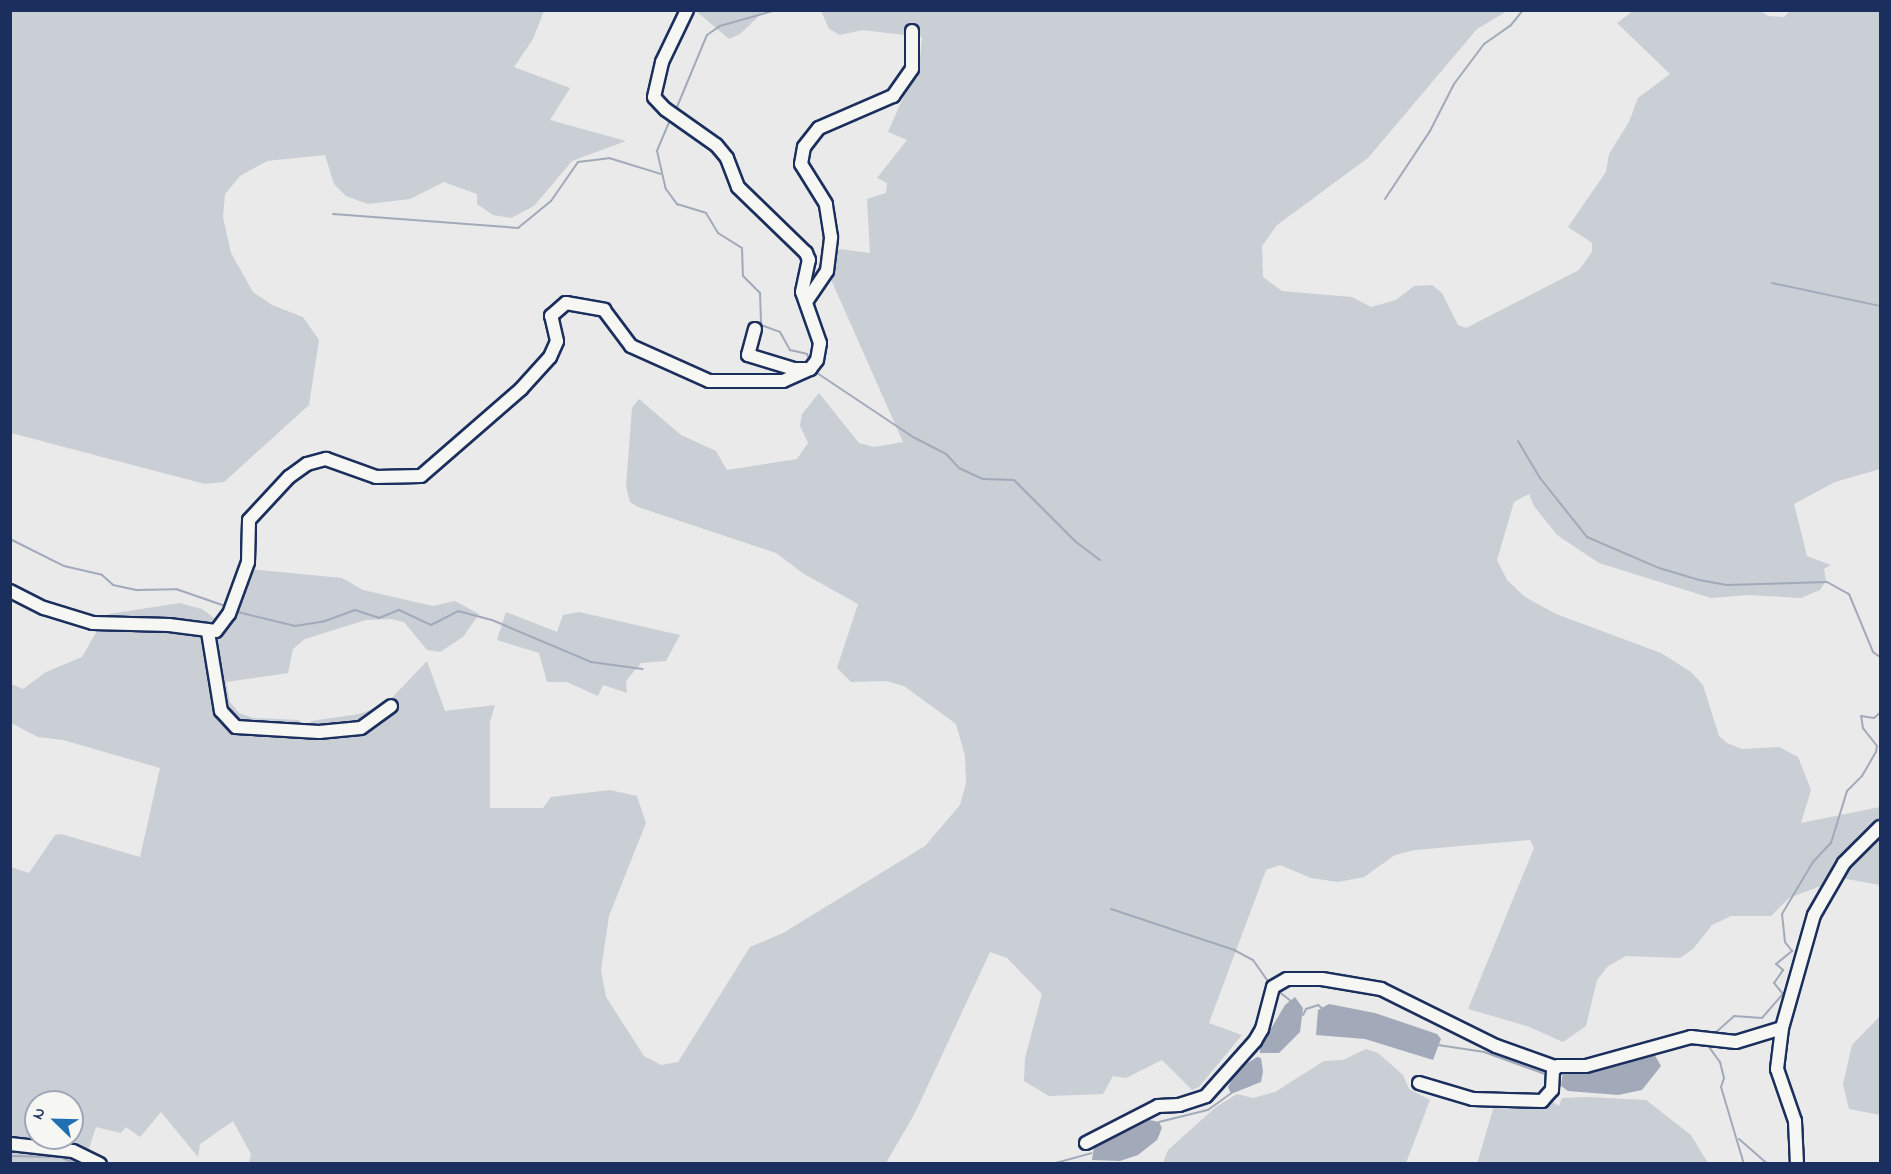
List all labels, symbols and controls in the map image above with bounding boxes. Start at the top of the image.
north arrow [24,1090,84,1150]
text: N [26,1104,52,1123]

